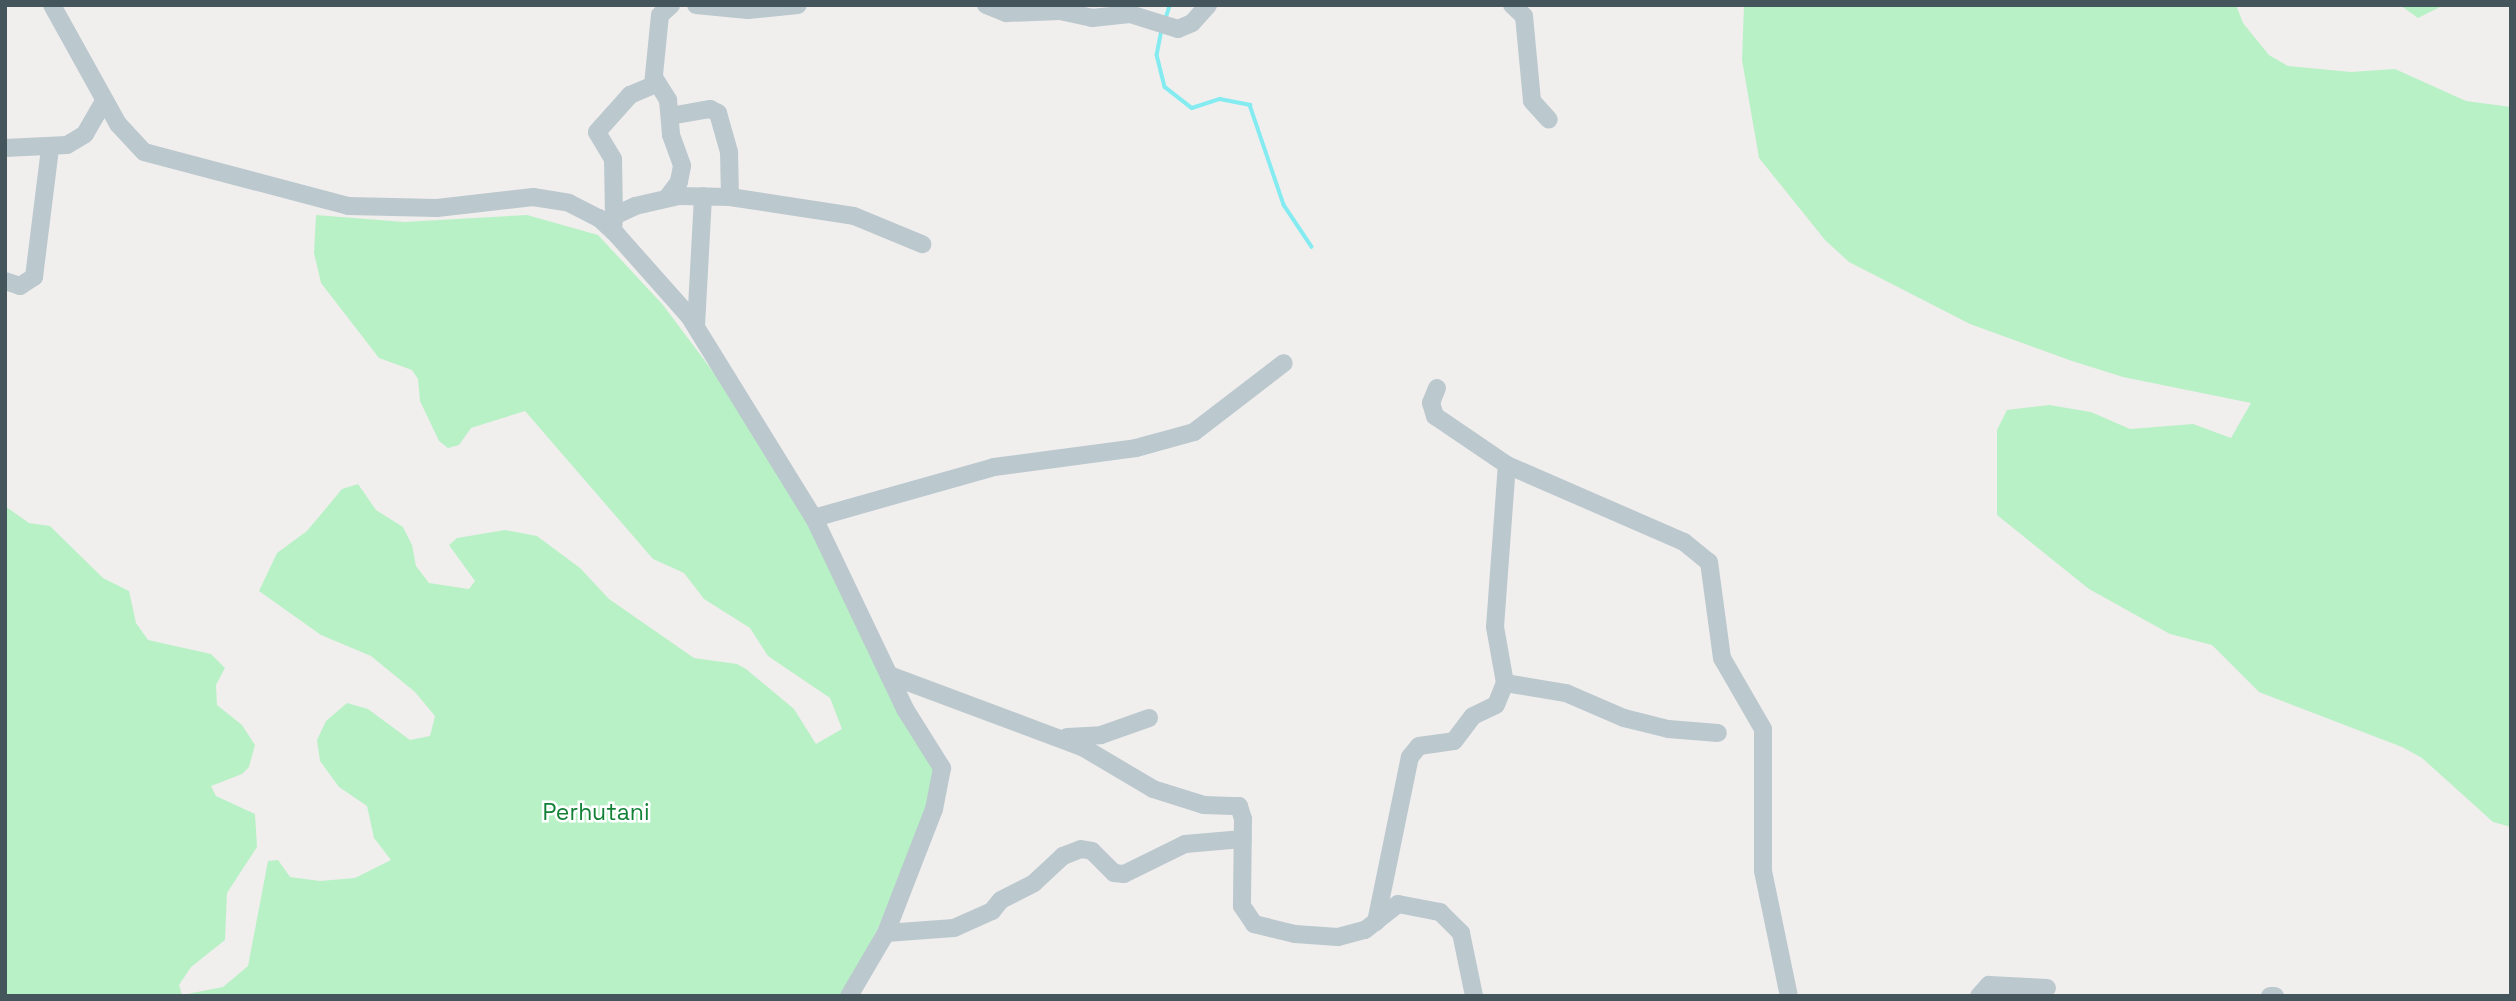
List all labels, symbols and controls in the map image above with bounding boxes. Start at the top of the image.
park label: Perhutani [542,798,650,826]

